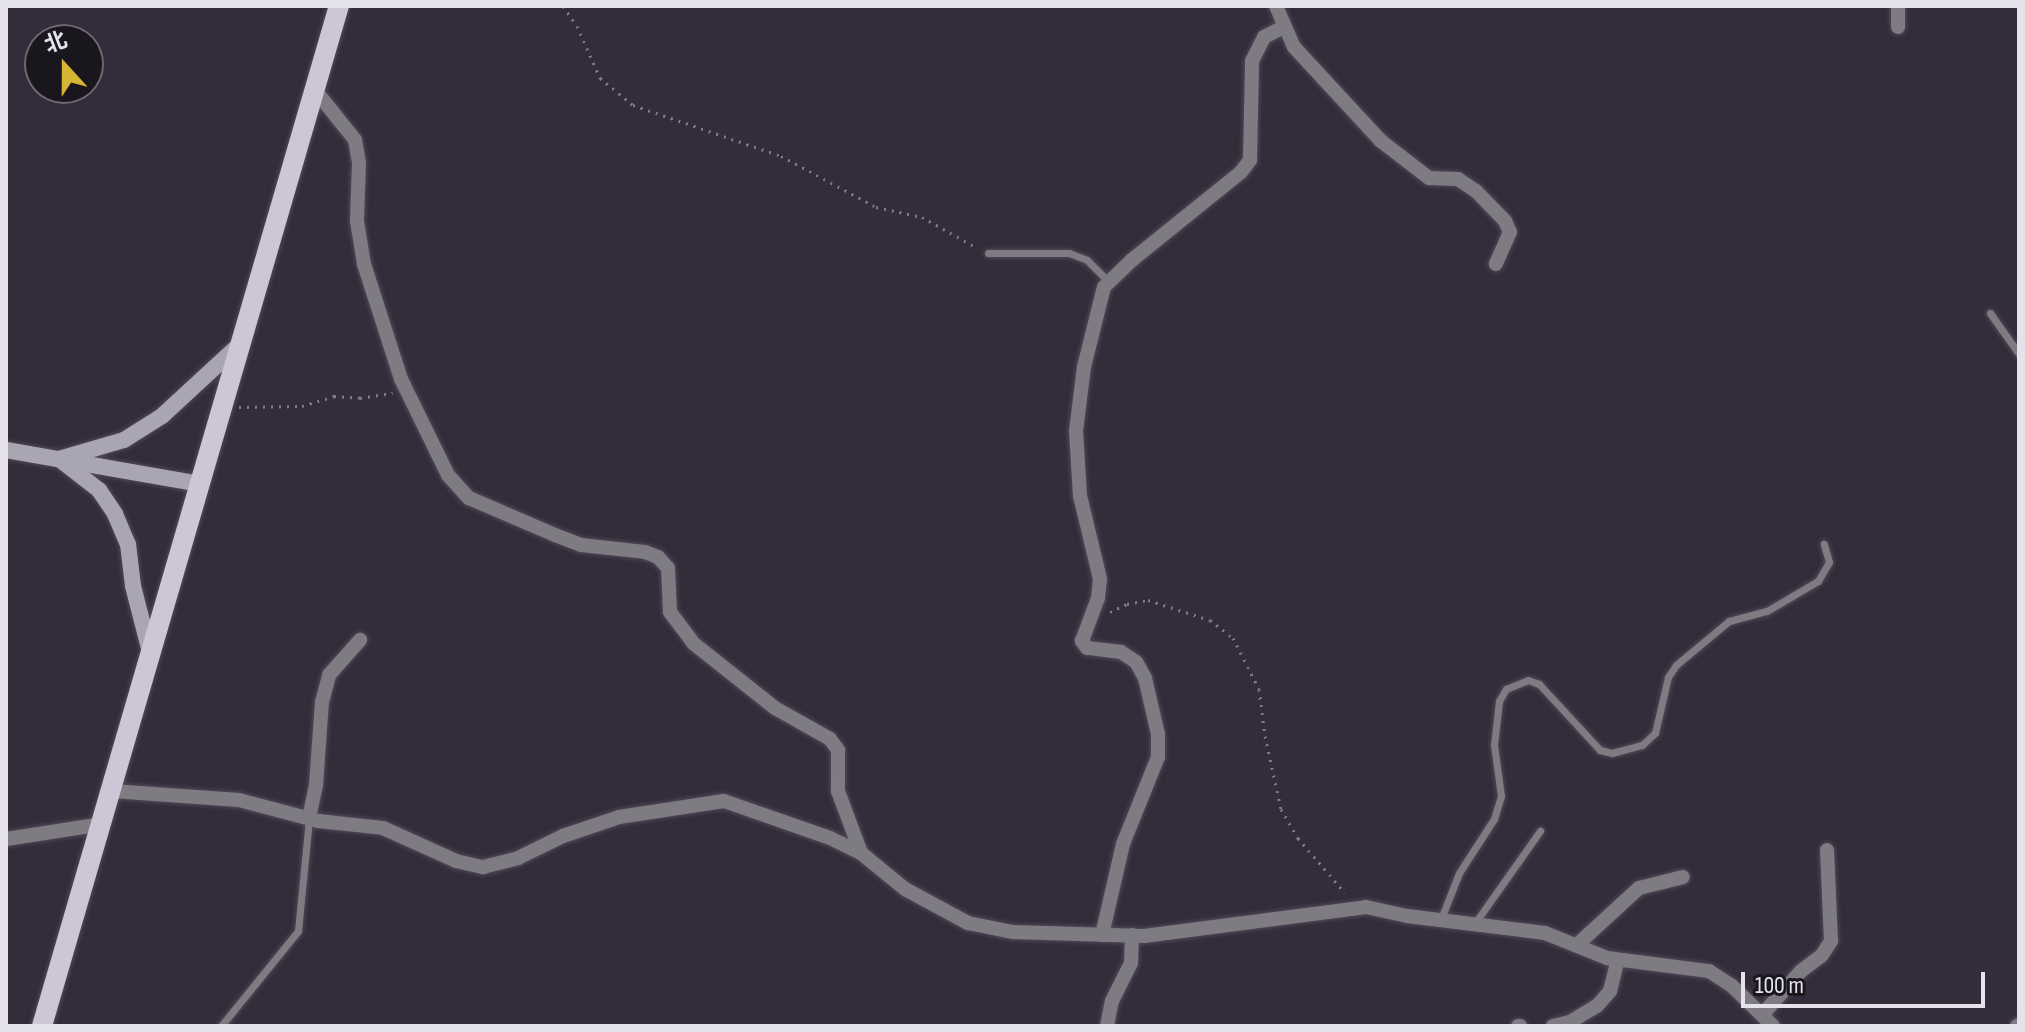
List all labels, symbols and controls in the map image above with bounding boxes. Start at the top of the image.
north arrow [24,24,104,104]
text: 北 [41,26,71,60]
scale bar [1745,956,1989,1006]
text: 100 m [1755,971,1804,1000]

